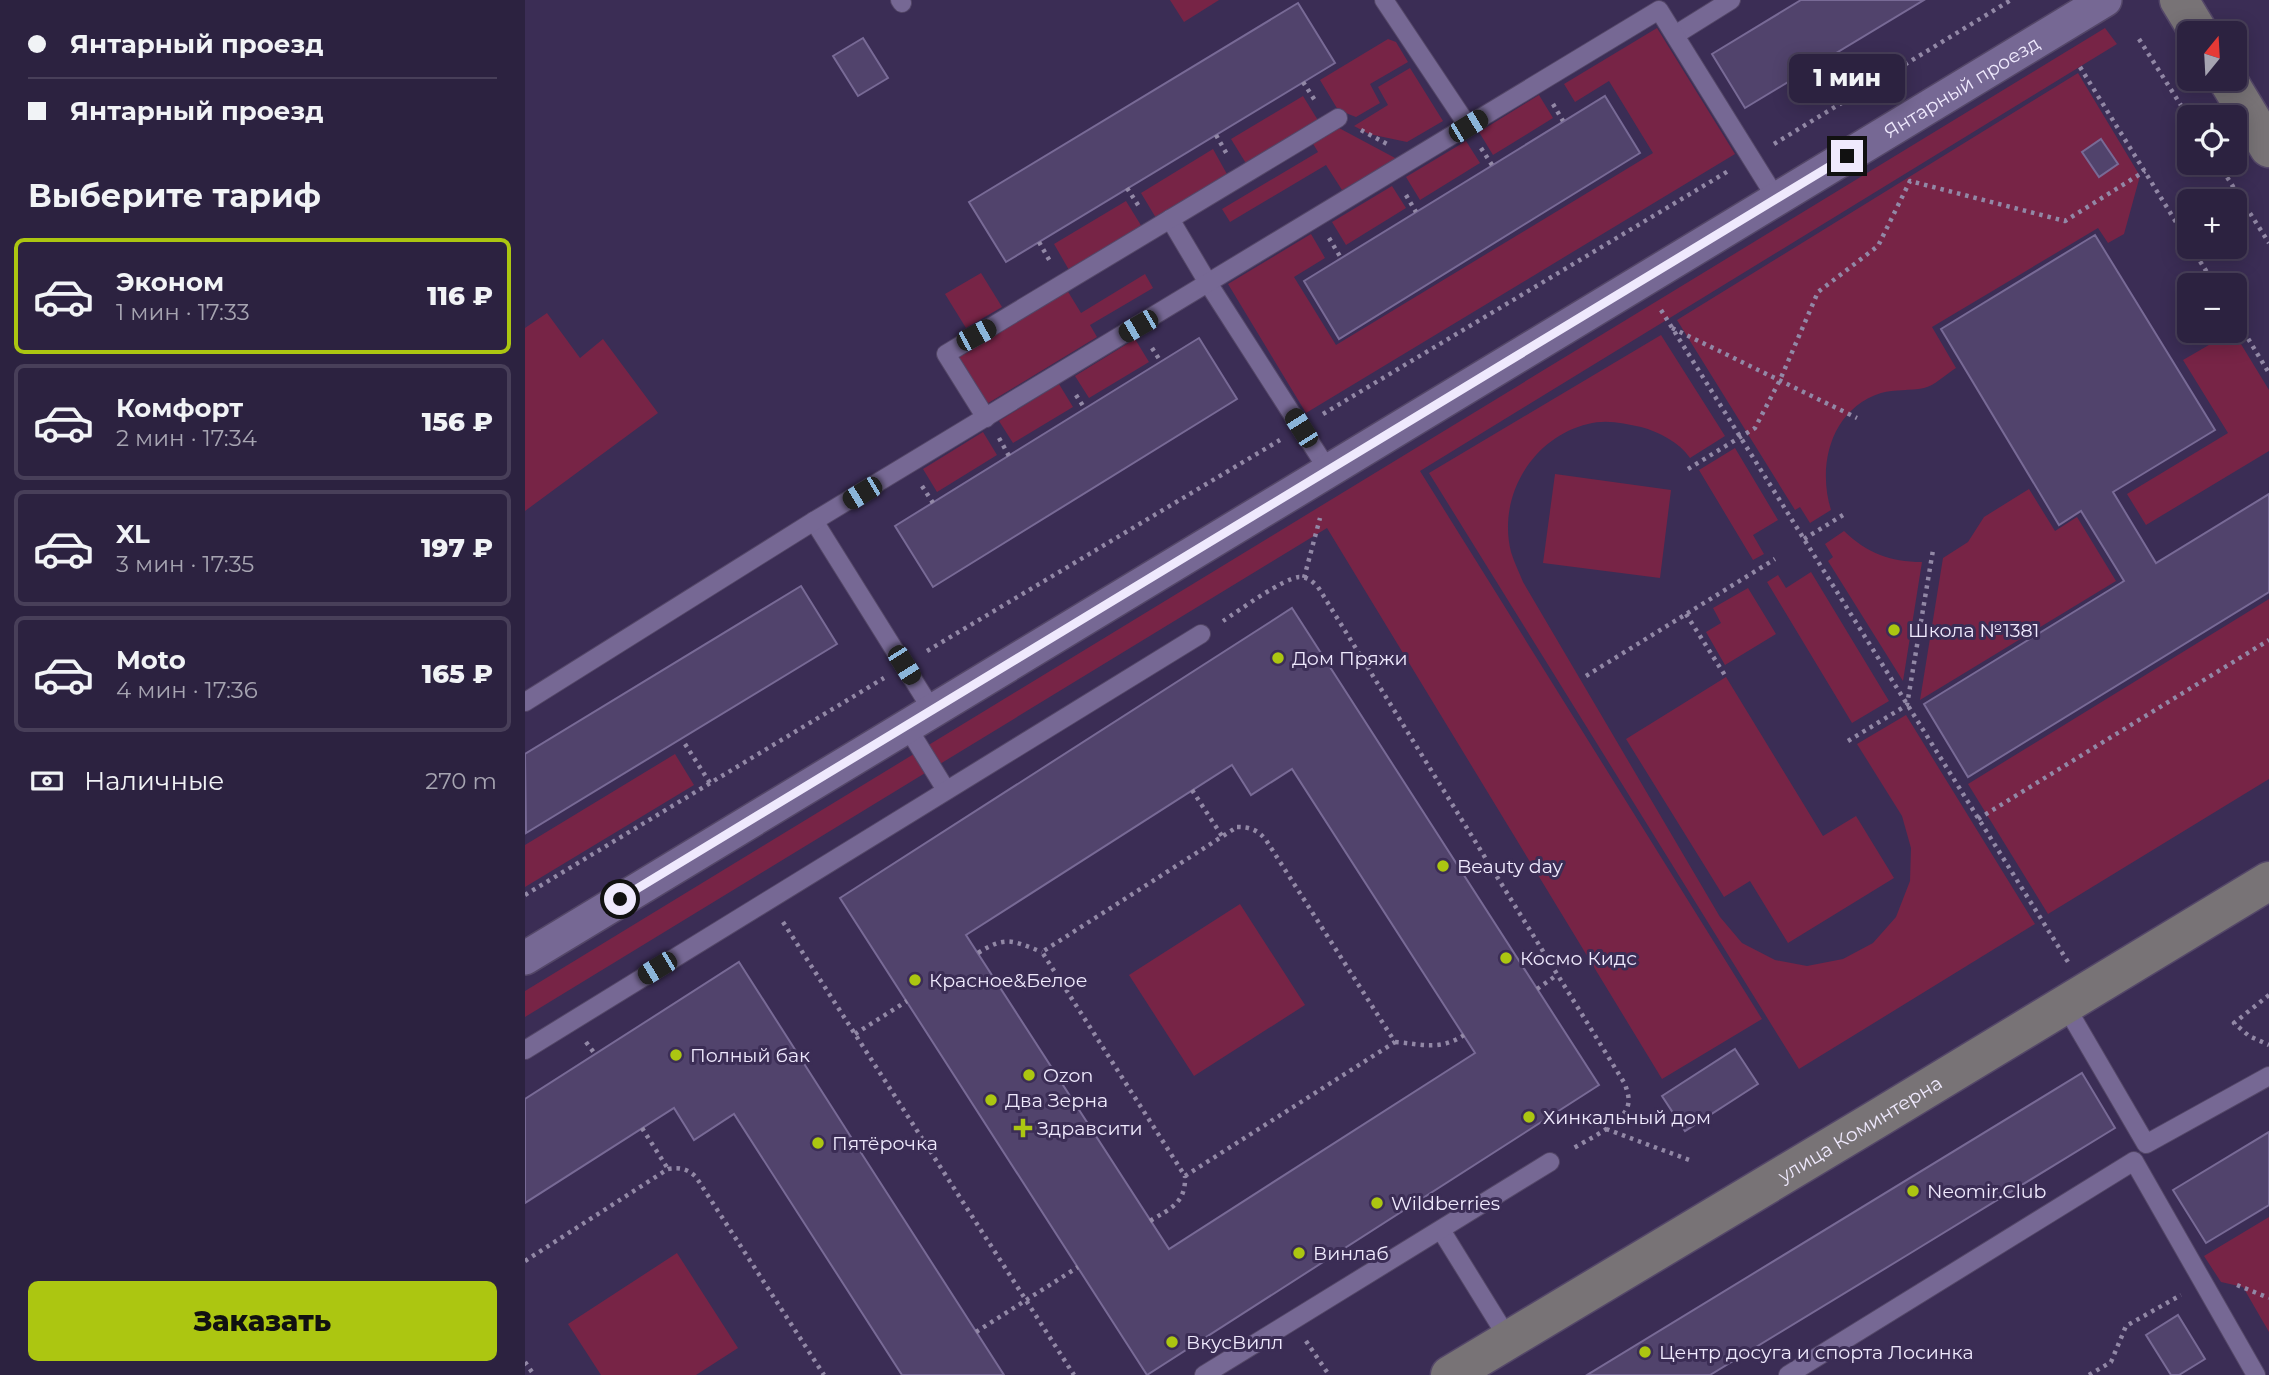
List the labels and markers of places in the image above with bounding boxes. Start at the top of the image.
place label: Школа №1381 [1908,619,2039,642]
marker: Школа №1381 [1886,622,1902,638]
place label: Дом Пряжи [1292,647,1408,670]
marker: Дом Пряжи [1270,650,1286,666]
place label: Beauty day [1457,855,1564,878]
marker: Beauty day [1435,858,1451,874]
place label: Космо Кидс [1520,947,1637,970]
marker: Космо Кидс [1498,950,1514,966]
place label: Красное&Белое [929,969,1087,992]
marker: Красное&Белое [907,972,923,988]
place label: Полный бак [690,1044,810,1067]
marker: Полный бак [668,1047,684,1063]
place label: Ozon [1043,1064,1093,1087]
marker: Ozon [1021,1067,1037,1083]
place label: Два Зерна [1005,1089,1108,1112]
marker: Два Зерна [983,1092,999,1108]
place label: Хинкальный дом [1543,1106,1711,1129]
marker: Хинкальный дом [1521,1109,1537,1125]
place label: Здравсити [1037,1117,1143,1140]
marker: Здравсити [1015,1120,1031,1136]
place label: Пятёрочка [832,1132,938,1155]
marker: Пятёрочка [810,1135,826,1151]
place label: Neomir.Club [1927,1180,2047,1203]
marker: Neomir.Club [1905,1183,1921,1199]
place label: Wildberries [1391,1192,1500,1215]
marker: Wildberries [1369,1195,1385,1211]
place label: Винлаб [1313,1242,1389,1265]
marker: Винлаб [1291,1245,1307,1261]
place label: ВкусВилл [1186,1331,1283,1354]
marker: ВкусВилл [1164,1334,1180,1350]
place label: Центр досуга и спорта Лосинка [1659,1341,1974,1364]
marker: Центр досуга и спорта Лосинка [1637,1344,1653,1360]

